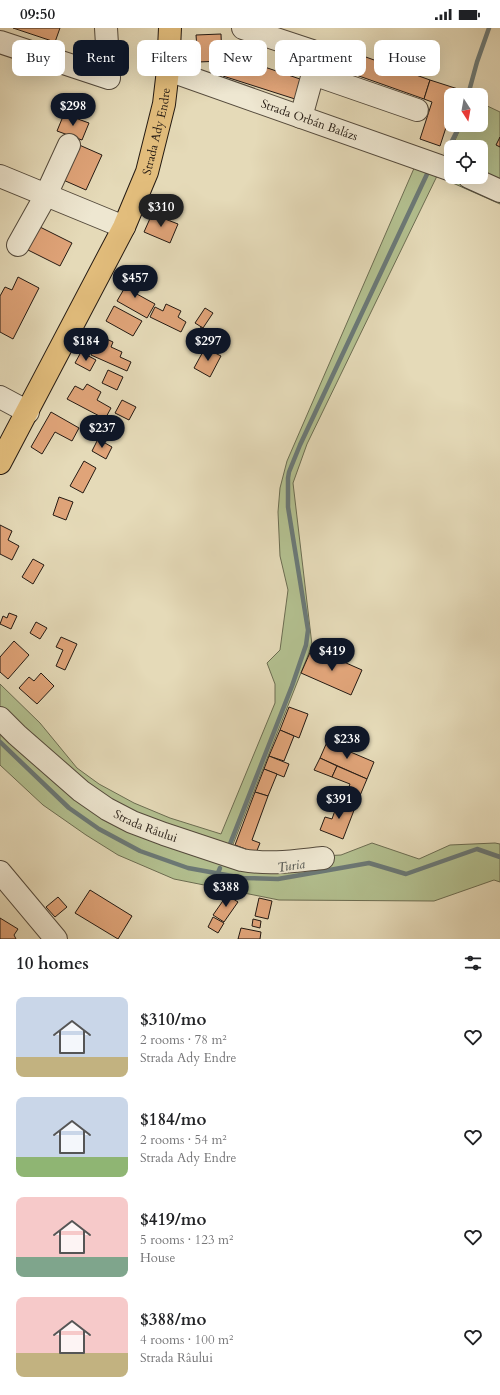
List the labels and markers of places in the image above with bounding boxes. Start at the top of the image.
pin: $298 [49,93,97,127]
pin: $310 [137,194,185,228]
pin: $457 [111,265,159,299]
pin: $184 [62,328,110,362]
pin: $297 [184,328,232,362]
pin: $237 [78,415,126,449]
pin: $419 [308,638,356,672]
pin: $238 [323,726,371,760]
pin: $391 [315,786,363,820]
pin: $388 [202,874,250,908]

